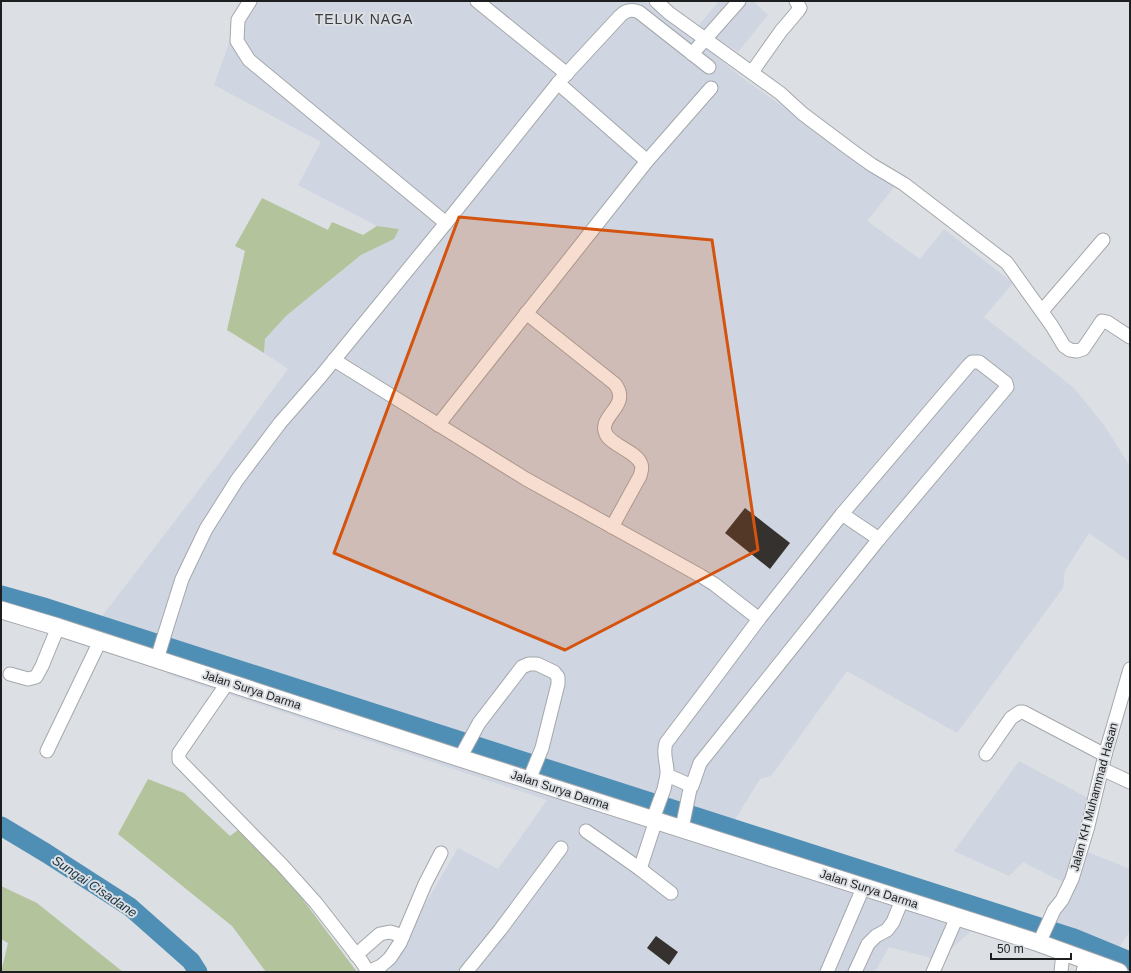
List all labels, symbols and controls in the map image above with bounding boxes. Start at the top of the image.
district label: TELUK NAGA [315,11,413,27]
street label: Jalan Surya Darma [201,667,303,713]
street label: Jalan KH Muhammad Hasan [1067,721,1121,873]
street label: Jalan Surya Darma [509,767,611,813]
water label: Sungai Cisadane [49,853,140,920]
street label: Jalan Surya Darma [818,866,920,912]
scale bar [991,935,1071,961]
text: 50 m [997,942,1024,956]

